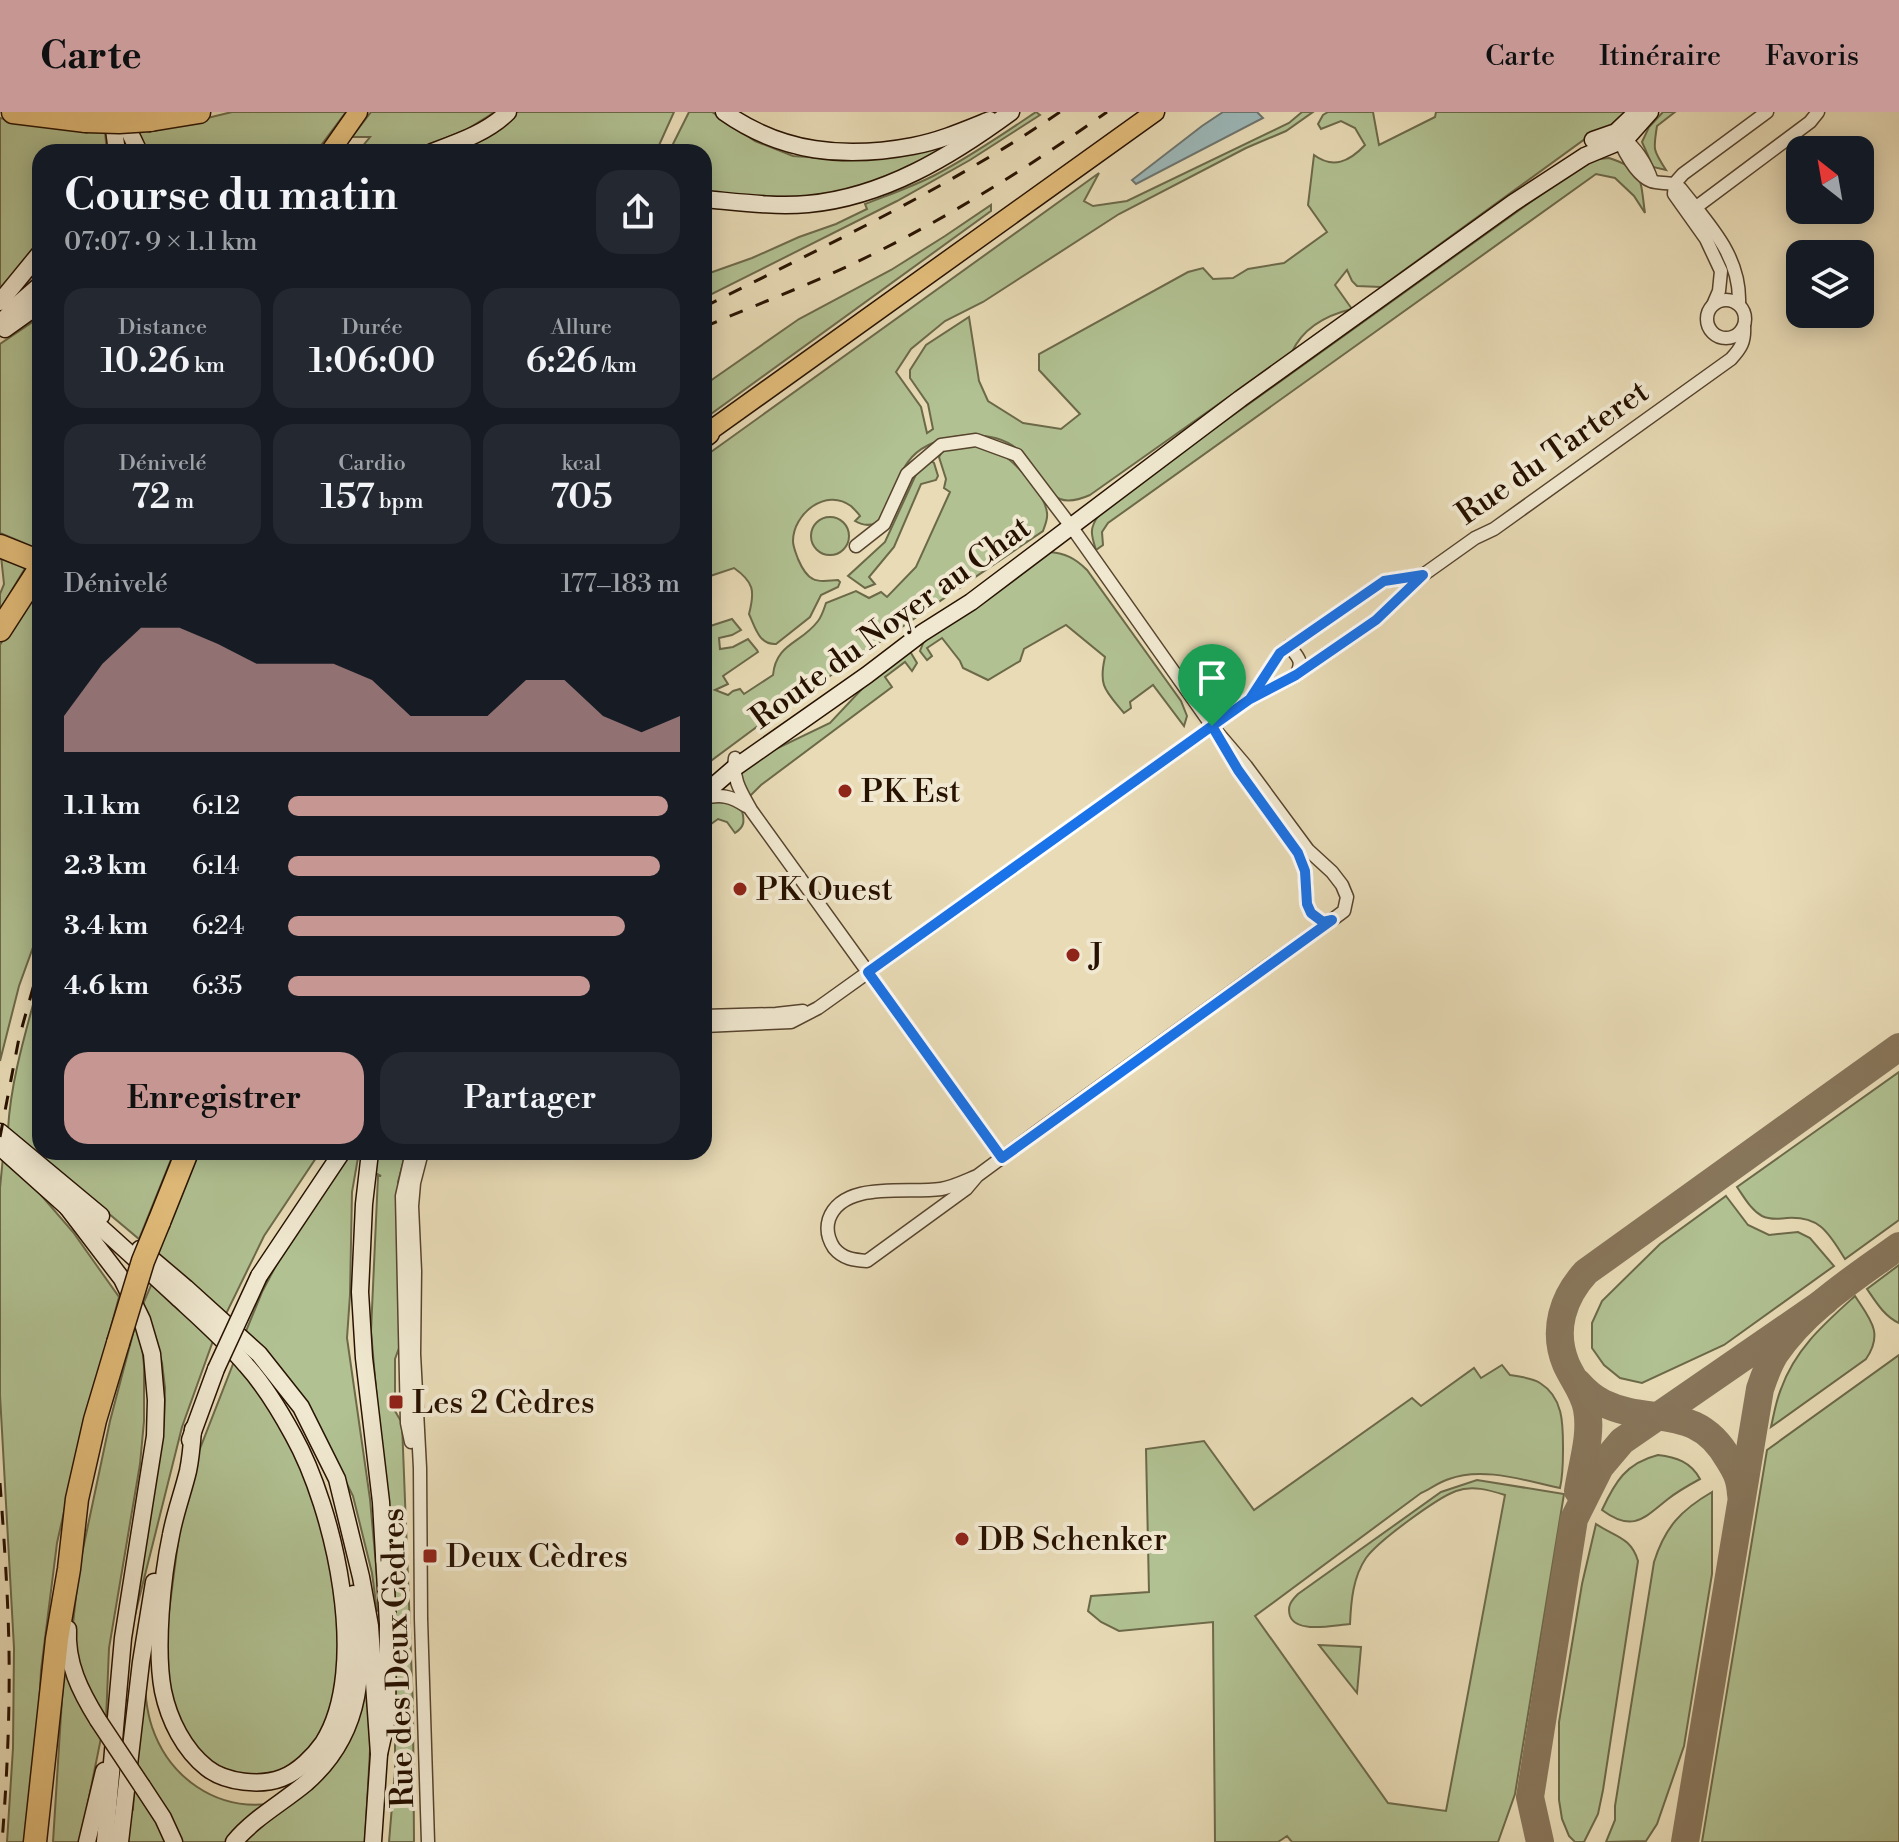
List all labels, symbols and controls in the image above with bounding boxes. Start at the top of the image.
text: Carte [40,33,142,80]
text: Carte [1485,39,1555,74]
text: Itinéraire [1599,39,1721,74]
text: Favoris [1765,39,1859,74]
north arrow [1786,136,1874,224]
map controls [1786,136,1874,328]
text: Course du matin [64,168,398,223]
button: share [596,170,680,254]
text: 07:07 · 9 × 1.1 km [64,226,258,258]
button: layers [1786,240,1874,328]
text: Distance [118,314,207,341]
text: Durée [341,314,403,341]
text: Allure [551,314,612,341]
text: 10.26 [100,341,190,383]
text: 1:06:00 [309,341,435,383]
text: 6:26 [526,341,597,383]
text: km [190,352,225,379]
text: /km [597,352,637,379]
street label: Rue du Tarteret [1449,372,1657,534]
text: Dénivelé [119,450,207,477]
text: Cardio [338,450,406,477]
text: kcal [561,450,601,477]
text: 72 [131,477,170,519]
text: 157 [320,477,374,519]
text: 705 [550,477,613,519]
text: m [170,488,194,515]
text: bpm [374,488,424,515]
street label: Route du Noyer au Chat [743,508,1039,738]
text: Dénivelé [64,568,168,600]
text: 177–183 m [561,568,680,600]
pin [1178,644,1246,726]
icon: arrive [1190,656,1234,700]
place label: PK Est [861,772,961,812]
marker: PK Est [836,782,854,800]
text: 1.1 km [64,790,140,822]
text: 6:12 [192,790,240,822]
text: 2.3 km [64,850,147,882]
text: 6:14 [192,850,239,882]
place label: PK Ouest [756,870,893,910]
marker: PK Ouest [731,880,749,898]
text: 3.4 km [64,910,148,942]
text: 6:24 [192,910,244,942]
place label: J [1088,936,1104,976]
marker: J [1064,946,1082,964]
text: 4.6 km [64,970,149,1002]
text: 6:35 [192,970,242,1002]
button: Enregistrer [64,1052,364,1144]
button: Partager [380,1052,680,1144]
place label: Les 2 Cèdres [412,1383,595,1423]
marker: Les 2 Cèdres [387,1393,405,1411]
street label: Rue des Deux Cèdres [373,1507,423,1809]
place label: DB Schenker [978,1520,1167,1560]
marker: DB Schenker [953,1530,971,1548]
place label: Deux Cèdres [446,1537,628,1577]
marker: Deux Cèdres [421,1547,439,1565]

